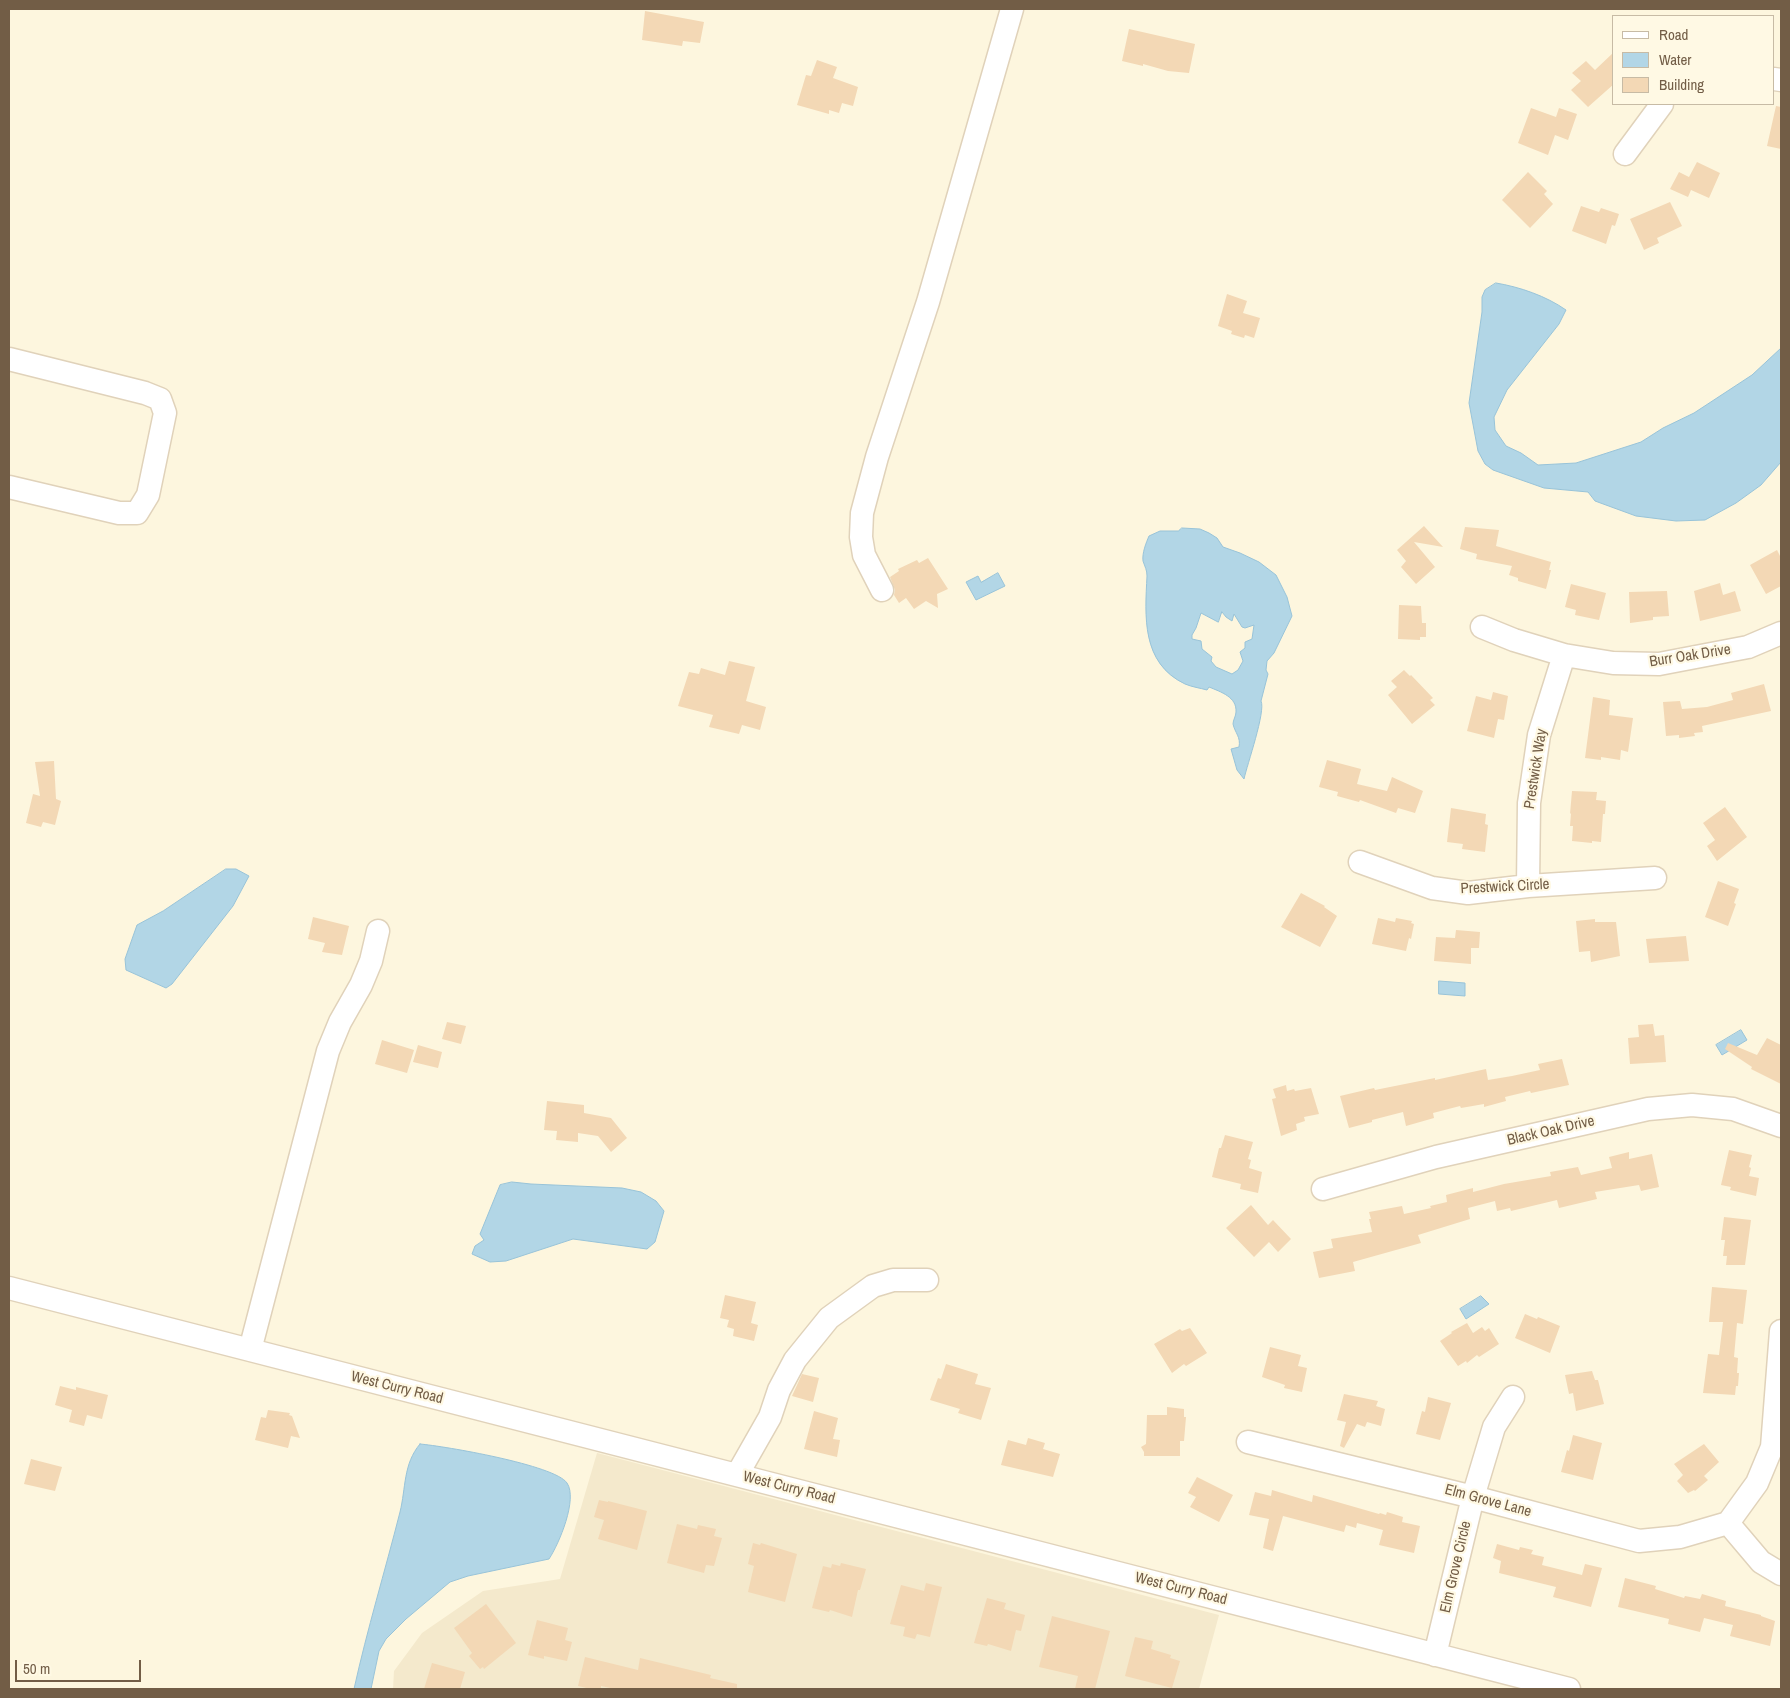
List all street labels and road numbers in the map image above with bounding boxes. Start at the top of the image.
street label: Burr Oak Drive [1648,641,1732,671]
street label: Prestwick Way [1521,728,1551,810]
street label: Prestwick Circle [1460,876,1550,898]
street label: Black Oak Drive [1506,1112,1596,1150]
street label: West Curry Road [349,1368,445,1408]
street label: West Curry Road [741,1468,837,1508]
street label: Elm Grove Lane [1443,1481,1533,1521]
street label: Elm Grove Circle [1437,1519,1475,1615]
street label: West Curry Road [1133,1569,1229,1609]

